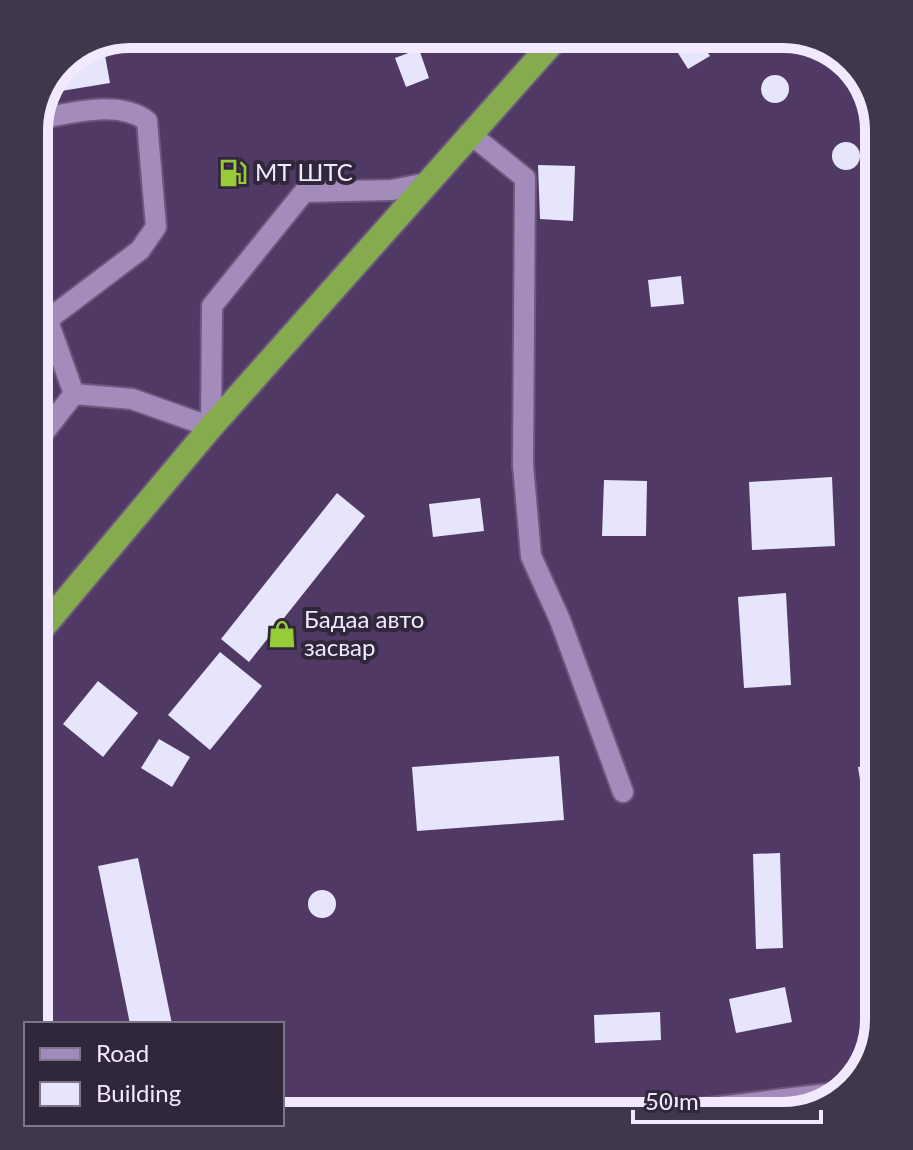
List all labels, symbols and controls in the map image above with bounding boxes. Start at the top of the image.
place label: МТ ШТС [255,157,353,186]
fuel station icon: МТ ШТС [218,158,248,188]
place label: Бадаа авто засвар [304,604,424,661]
shop icon: Бадаа авто засвар [267,619,297,649]
legend [24,1022,284,1126]
text: Road [96,1038,149,1067]
scale bar [633,1074,821,1124]
text: Building [96,1078,181,1107]
text: 50 m [645,1086,699,1115]

